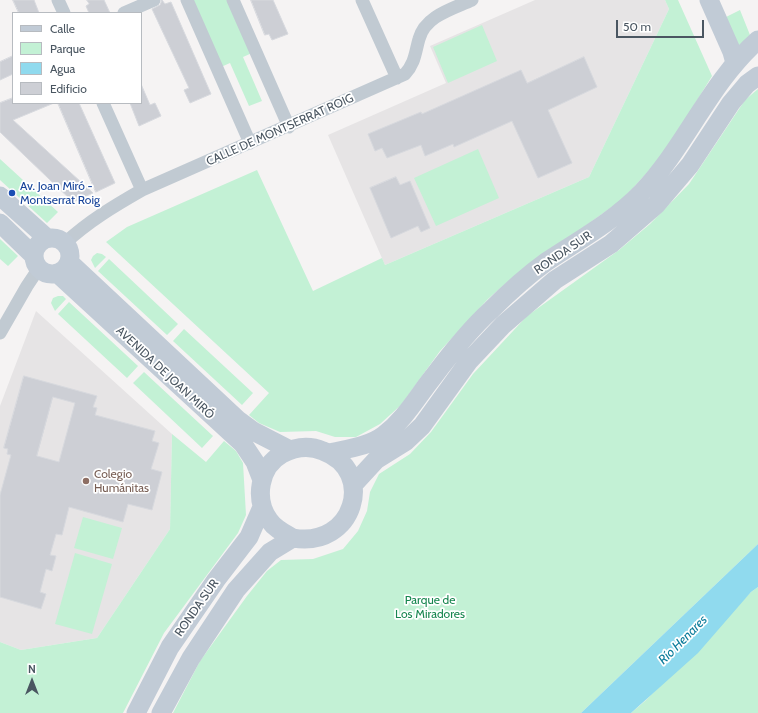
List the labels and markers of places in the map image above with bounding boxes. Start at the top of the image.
place label: Av. Joan Miró - Montserrat Roig [20,179,100,207]
marker: Av. Joan Miró - Montserrat Roig [7,188,17,198]
place label: Colegio Humánitas [94,467,149,495]
marker: Colegio Humánitas [81,476,91,486]

